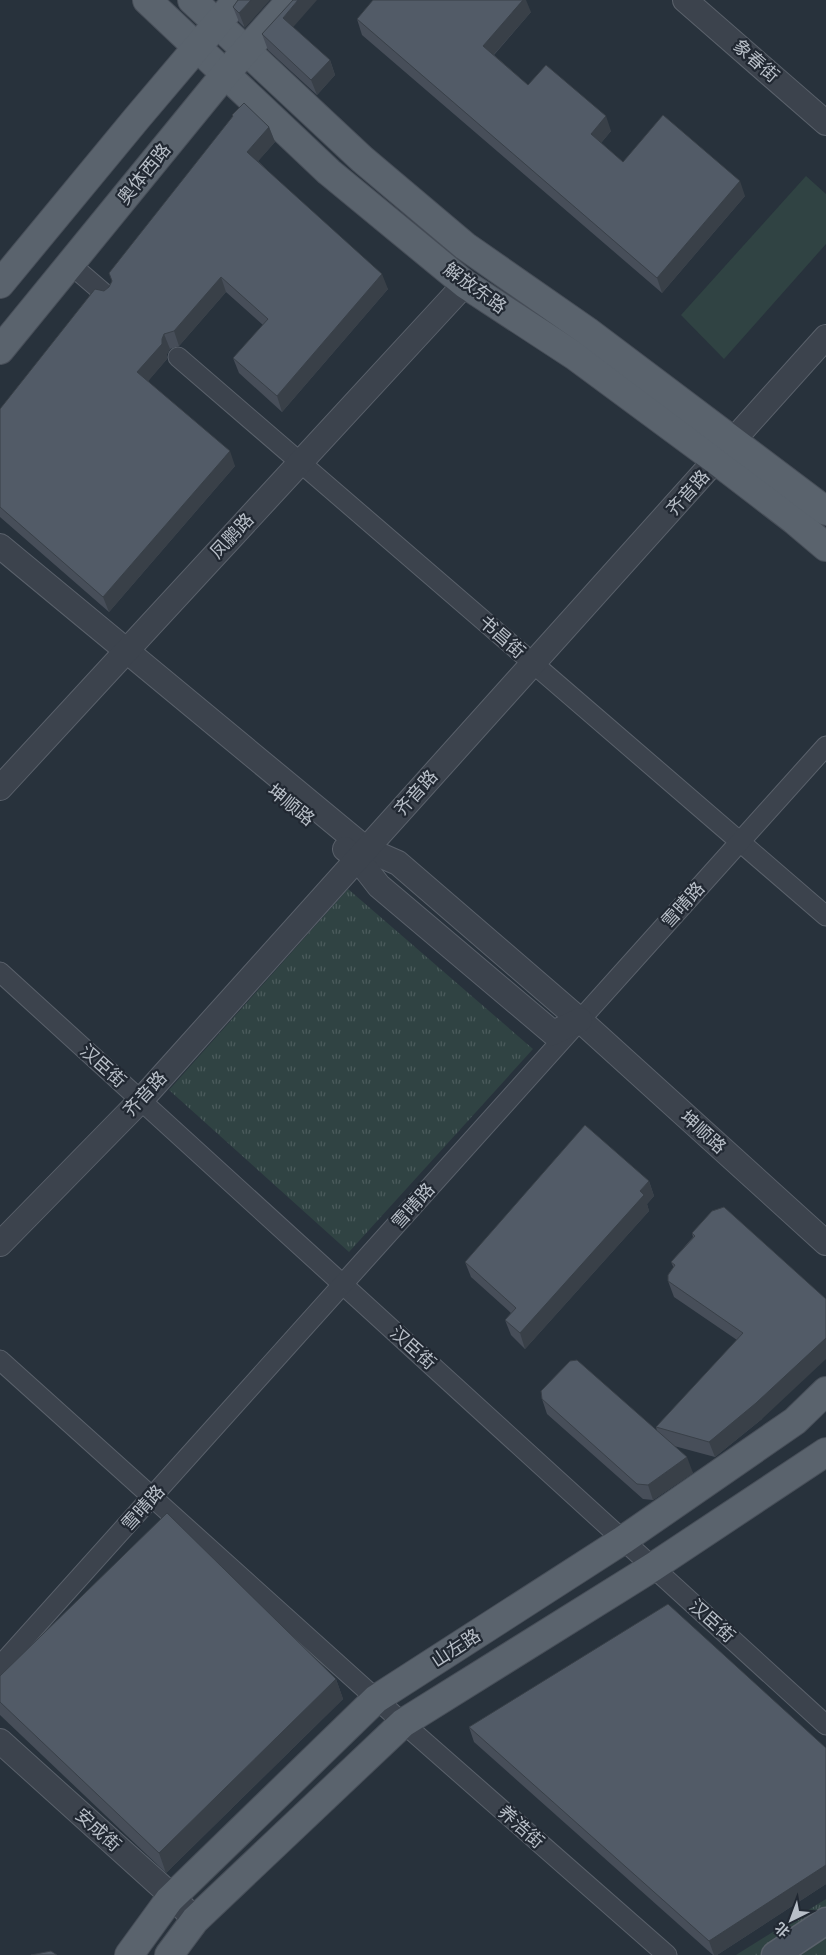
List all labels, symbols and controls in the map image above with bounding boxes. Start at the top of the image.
street label: 象春街 [728,35,784,87]
street label: 奥体西路 [113,139,175,209]
street label: 解放东路 [439,258,511,318]
street label: 齐音路 [662,466,714,520]
street label: 凤鹏路 [206,509,258,563]
street label: 书昌街 [474,611,530,663]
street label: 齐音路 [390,766,442,820]
street label: 坤顺路 [263,779,319,831]
street label: 雪晴路 [657,878,709,932]
street label: 汉臣街 [76,1040,130,1092]
street label: 齐音路 [119,1067,171,1121]
street label: 坤顺路 [676,1106,730,1158]
street label: 雪晴路 [387,1179,439,1233]
street label: 汉臣街 [386,1322,440,1374]
street label: 雪晴路 [117,1481,169,1535]
street label: 汉臣街 [685,1595,739,1647]
street label: 山左路 [427,1624,485,1672]
street label: 养浩街 [493,1801,549,1853]
street label: 安成街 [71,1804,125,1856]
north arrow [766,1895,816,1945]
text: 北 [772,1918,794,1940]

